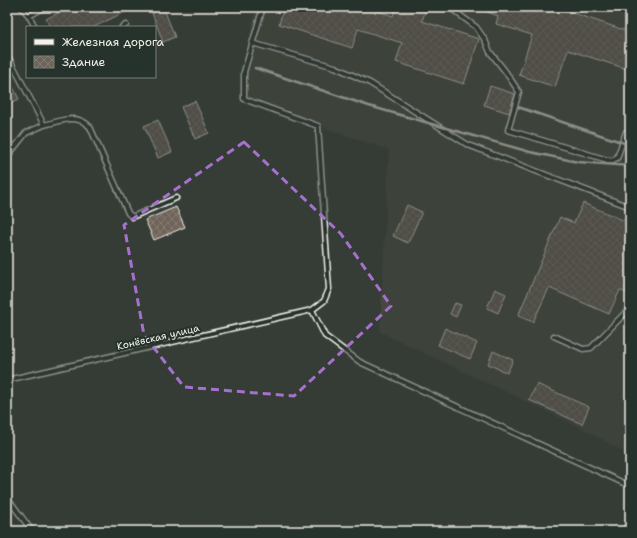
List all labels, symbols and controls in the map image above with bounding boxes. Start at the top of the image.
legend [26,26,156,78]
text: Железная дорога [62,34,165,50]
text: Здание [62,54,106,70]
street label: Конёвская улица [116,321,201,353]

